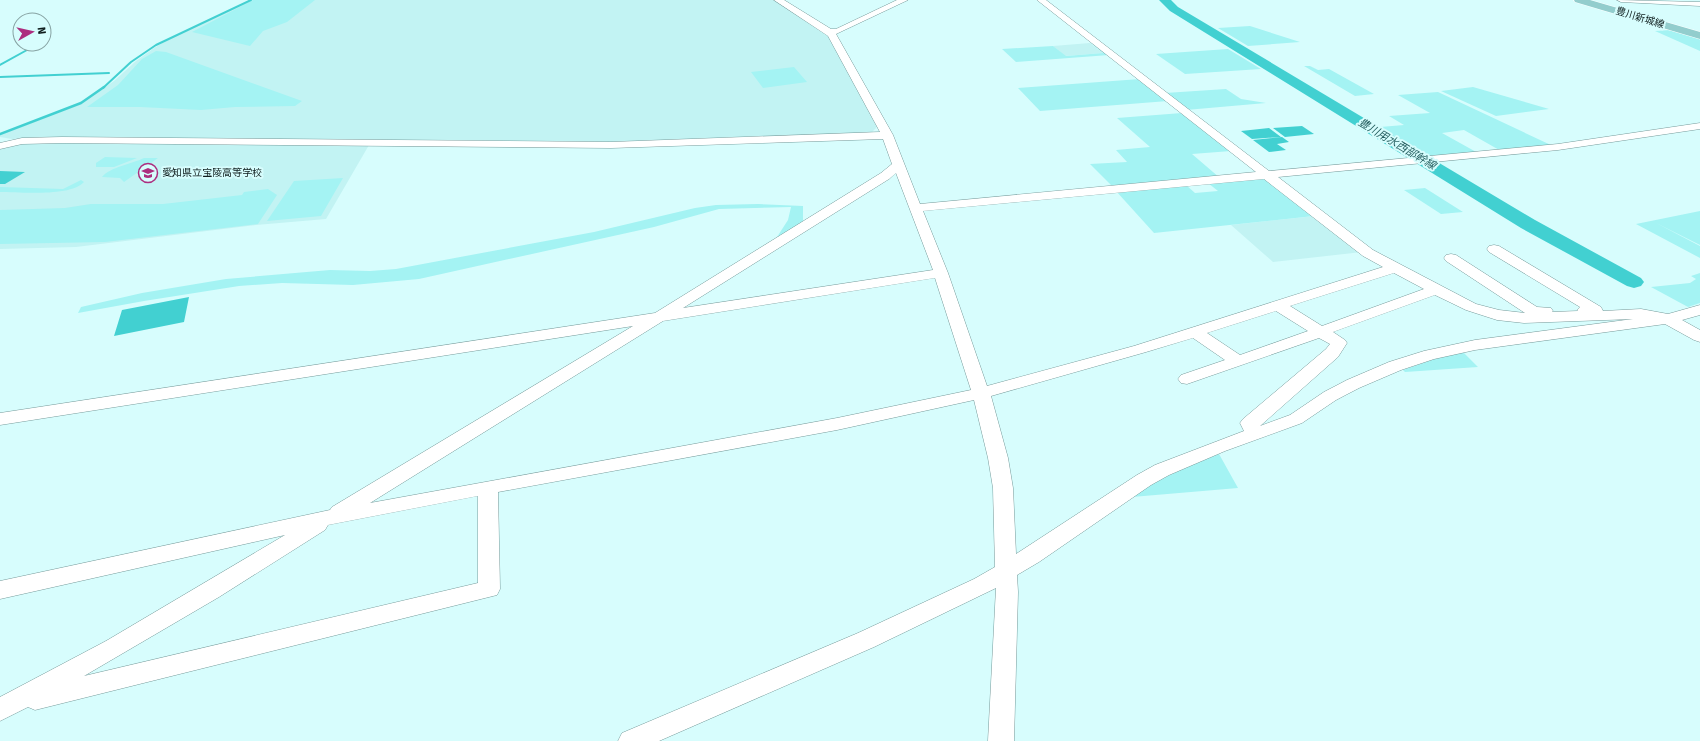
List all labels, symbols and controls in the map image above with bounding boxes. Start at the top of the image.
street label: 豊川新城線 [1614,5,1666,31]
north arrow [12,12,52,52]
text: N [34,26,48,35]
water label: 豊川用水西部幹線 [1356,116,1440,173]
school or university icon: 愛知県立宝陵高等学校 [137,162,159,184]
place label: 愛知県立宝陵高等学校 [162,167,262,179]

